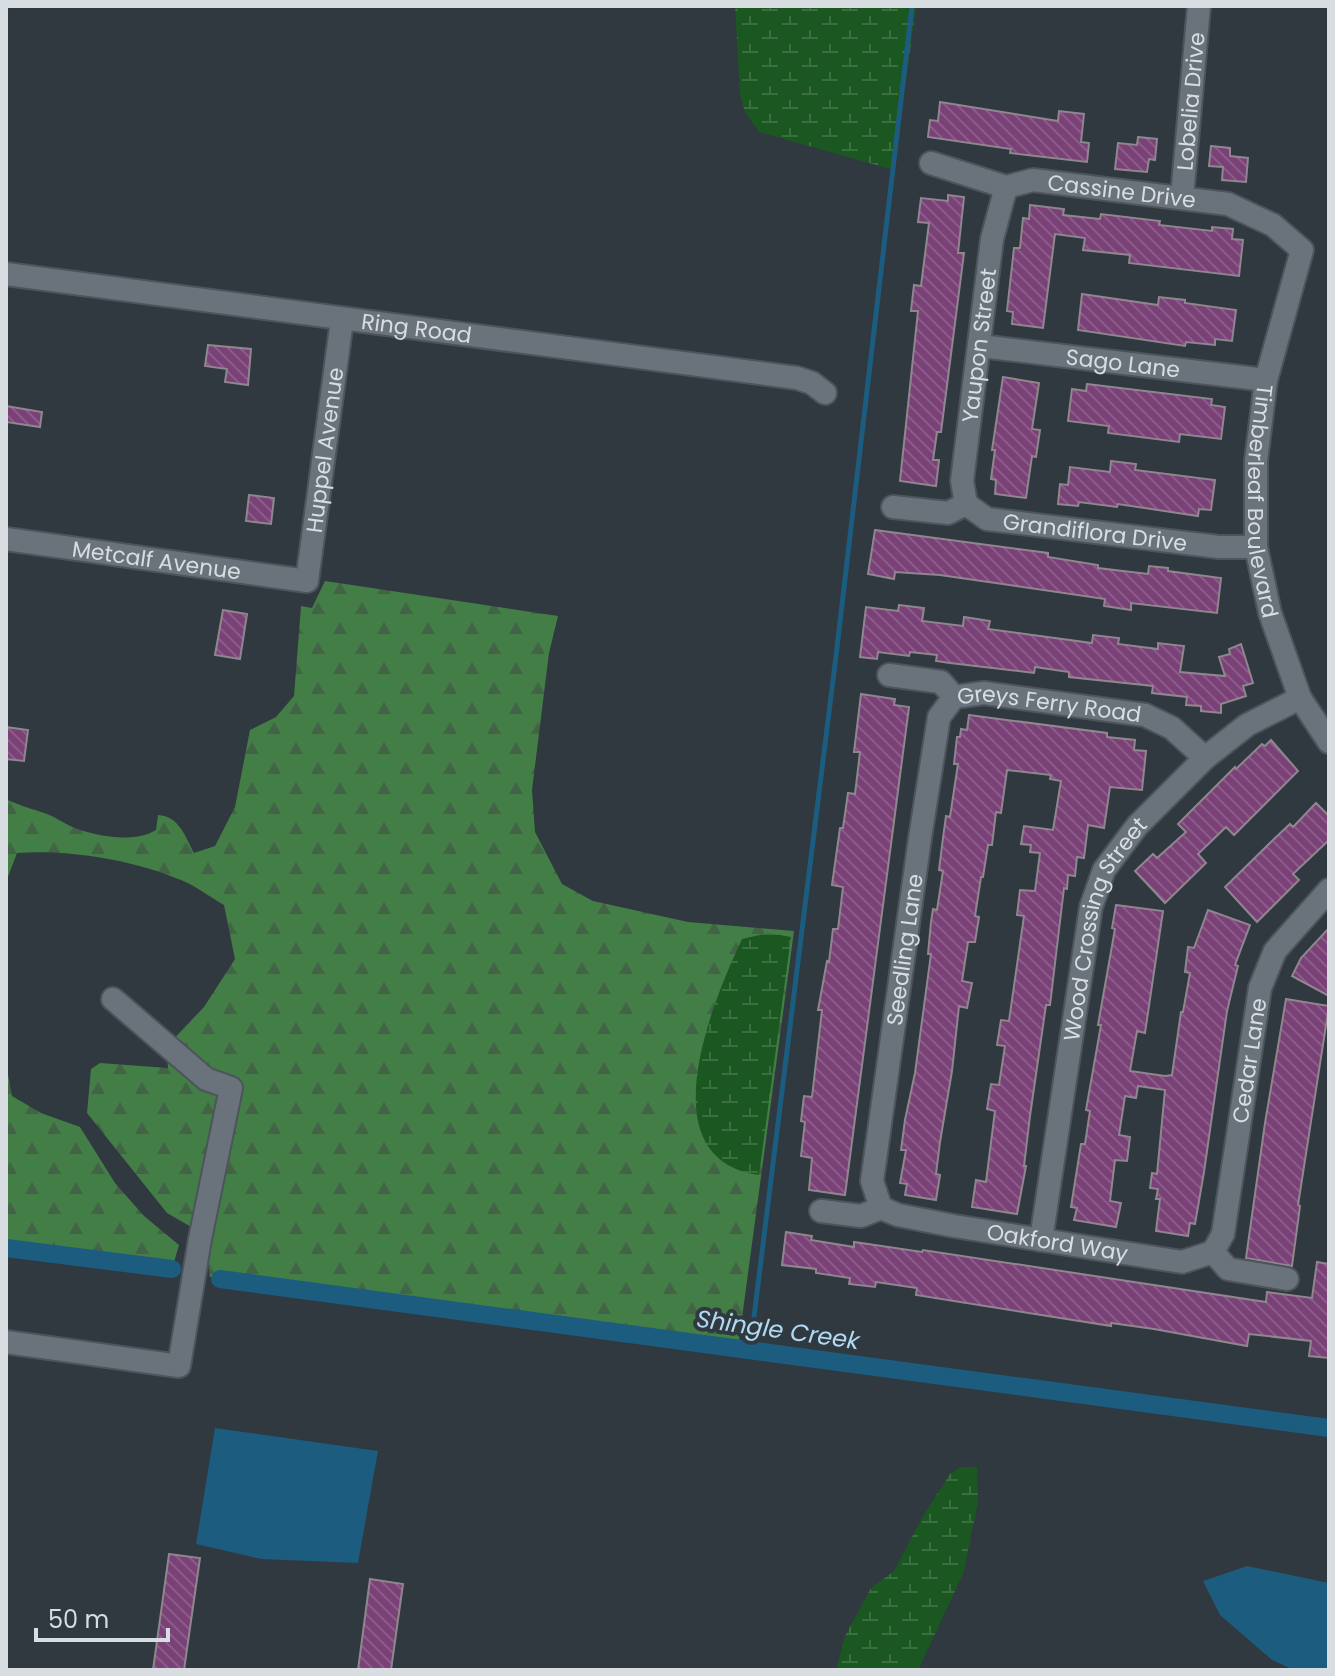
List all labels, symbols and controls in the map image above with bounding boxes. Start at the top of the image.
street label: Lobelia Drive [1169,31,1213,172]
street label: Cassine Drive [1046,167,1197,216]
street label: Yaupon Street [954,267,1004,424]
street label: Ring Road [359,306,473,351]
street label: Sago Lane [1064,341,1182,386]
street label: Huppel Avenue [299,366,351,535]
street label: Timberleaf Boulevard [1240,383,1286,621]
street label: Grandiflora Drive [1001,506,1189,559]
street label: Metcalf Avenue [70,533,243,588]
street label: Greys Ferry Road [955,678,1143,730]
street label: Wood Crossing Street [1056,810,1154,1043]
street label: Seedling Lane [879,872,931,1028]
street label: Cedar Lane [1225,996,1274,1126]
street label: Oakford Way [984,1216,1131,1269]
water label: Shingle Creek [694,1302,863,1358]
scale bar [36,1592,168,1642]
text: 50 m [48,1603,109,1636]

